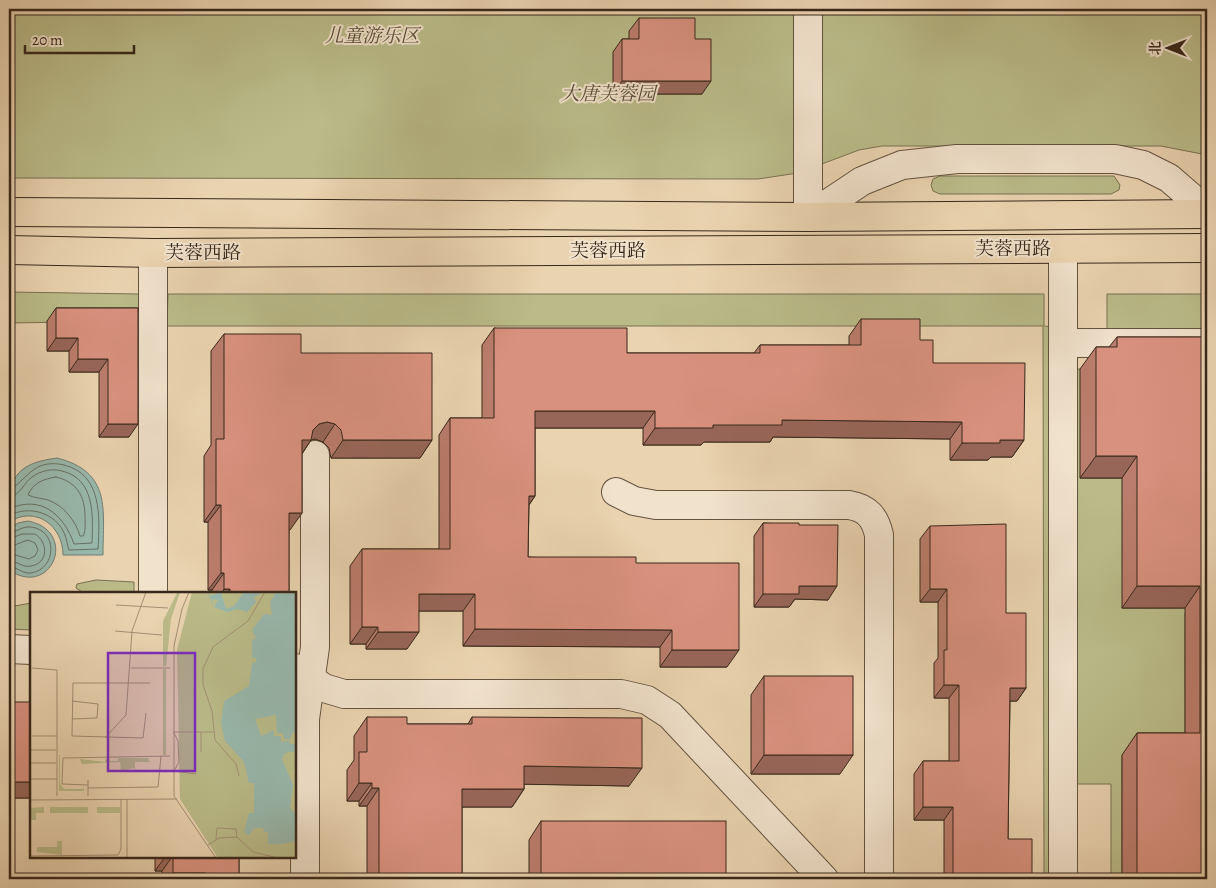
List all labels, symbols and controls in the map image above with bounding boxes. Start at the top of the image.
scale bar [25,22,134,54]
north arrow [1144,22,1194,72]
park label: 儿童游乐区 [324,23,422,49]
text: 20 m [32,30,63,50]
text: 北 [1146,41,1165,55]
park label: 大唐芙蓉园 [560,81,658,107]
street label: 芙蓉西路 [975,236,1051,262]
street label: 芙蓉西路 [570,238,646,264]
street label: 芙蓉西路 [165,240,241,266]
inset map [30,592,296,858]

